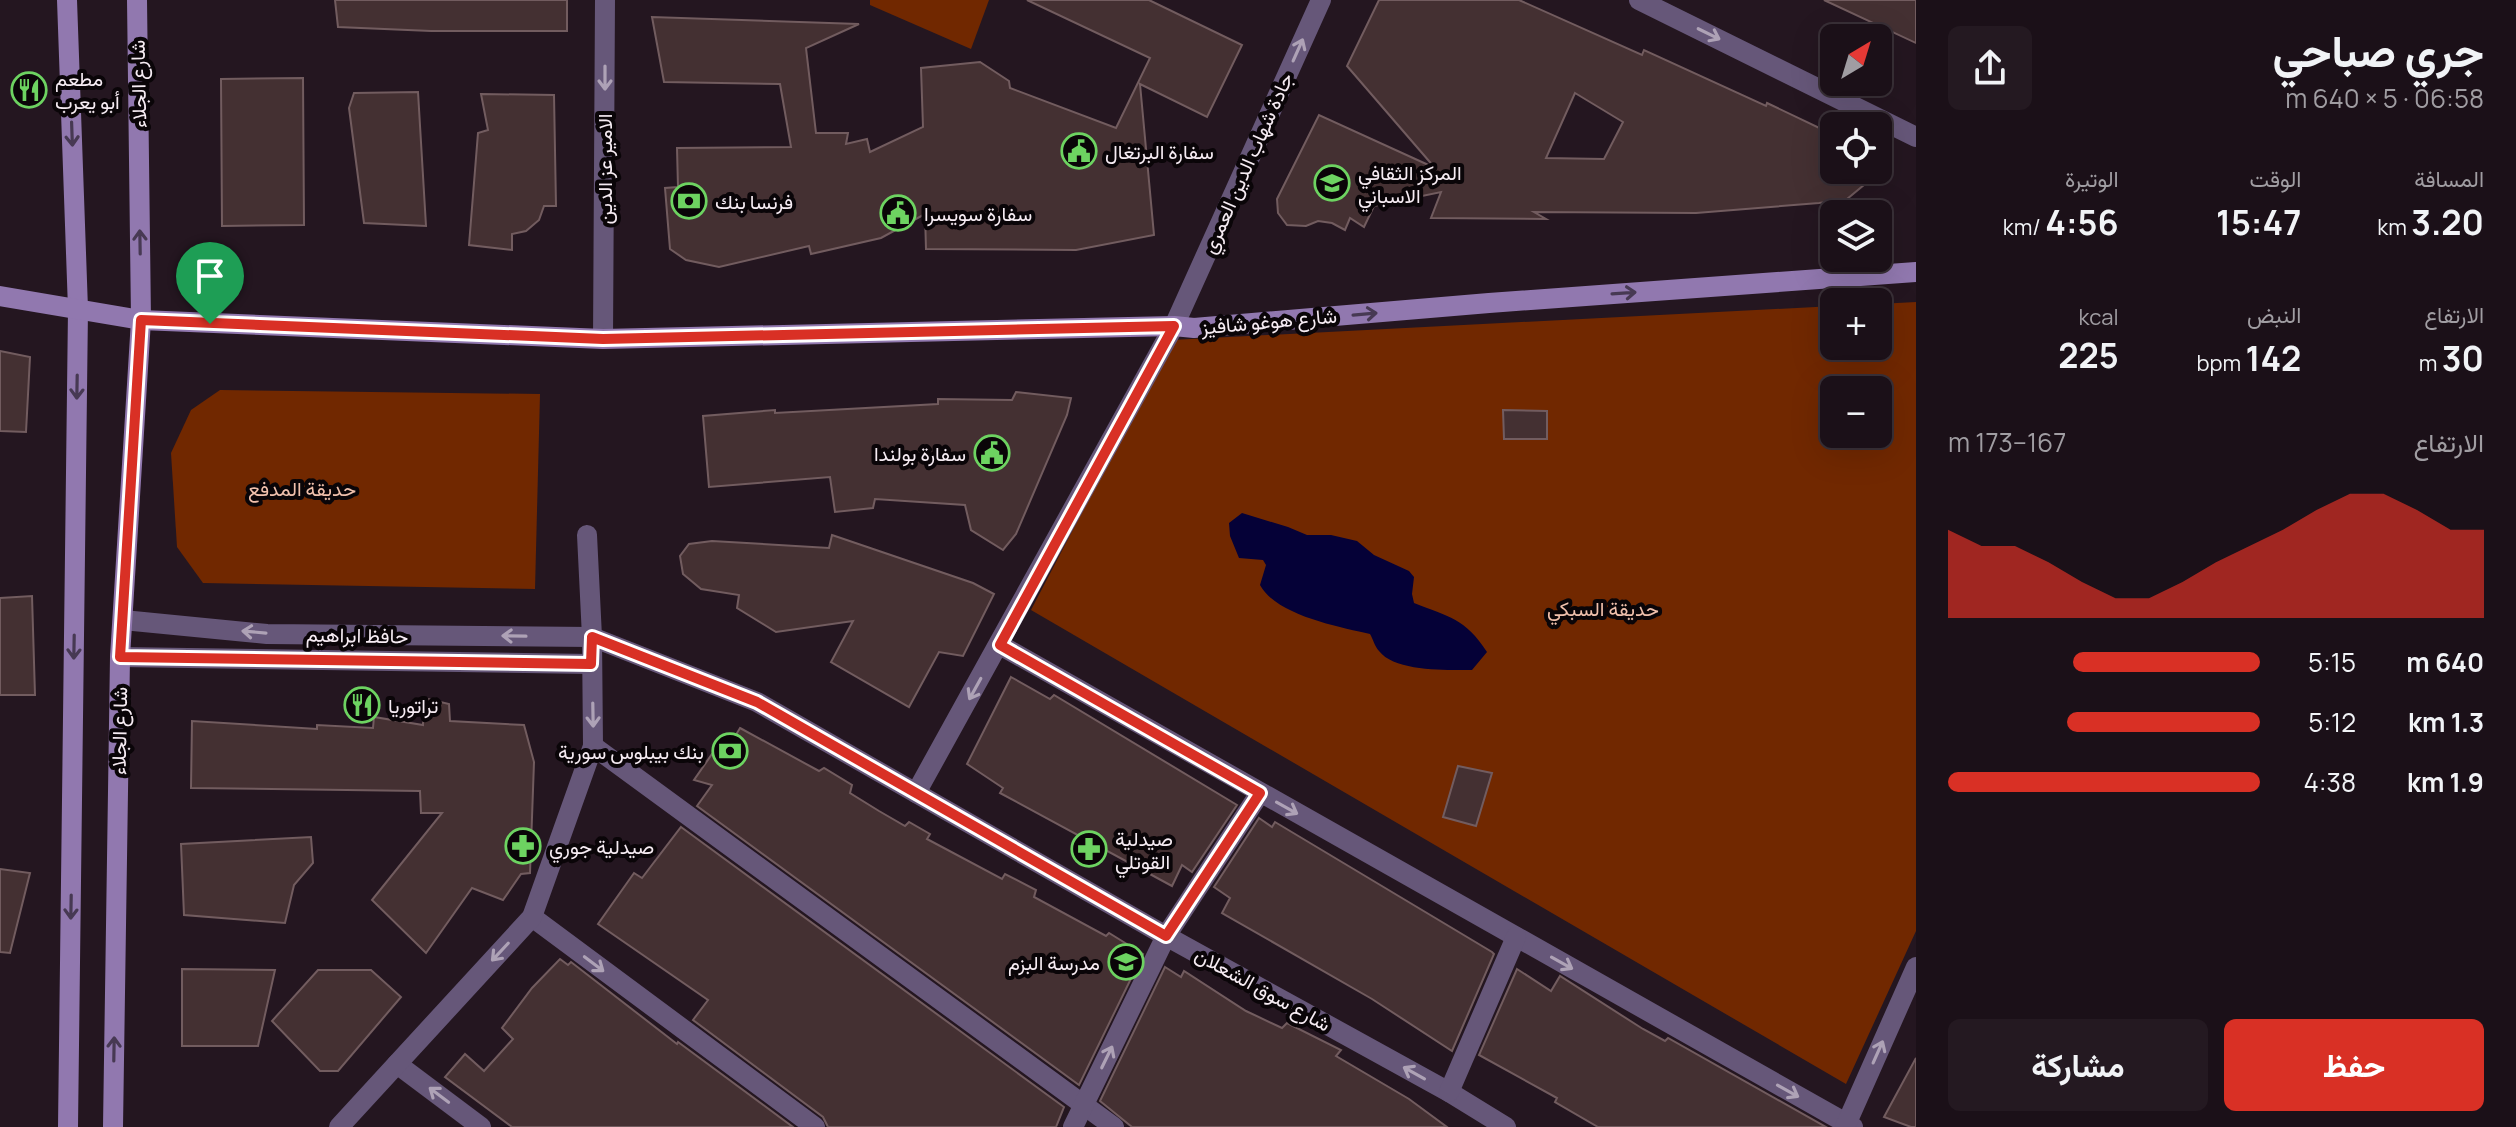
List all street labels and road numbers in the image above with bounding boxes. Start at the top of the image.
street label: شارع الجلاء [124,40,153,128]
street label: جادة شهاب الدين العمري [1195,68,1303,259]
street label: الامير عز الدين [591,114,618,224]
street label: شارع هوغو شافيز [1199,302,1338,341]
street label: حافظ ابراهيم [306,621,408,649]
street label: شارع الجلاء [105,687,134,775]
street label: شارع سوق الشعلان [1190,941,1336,1038]

